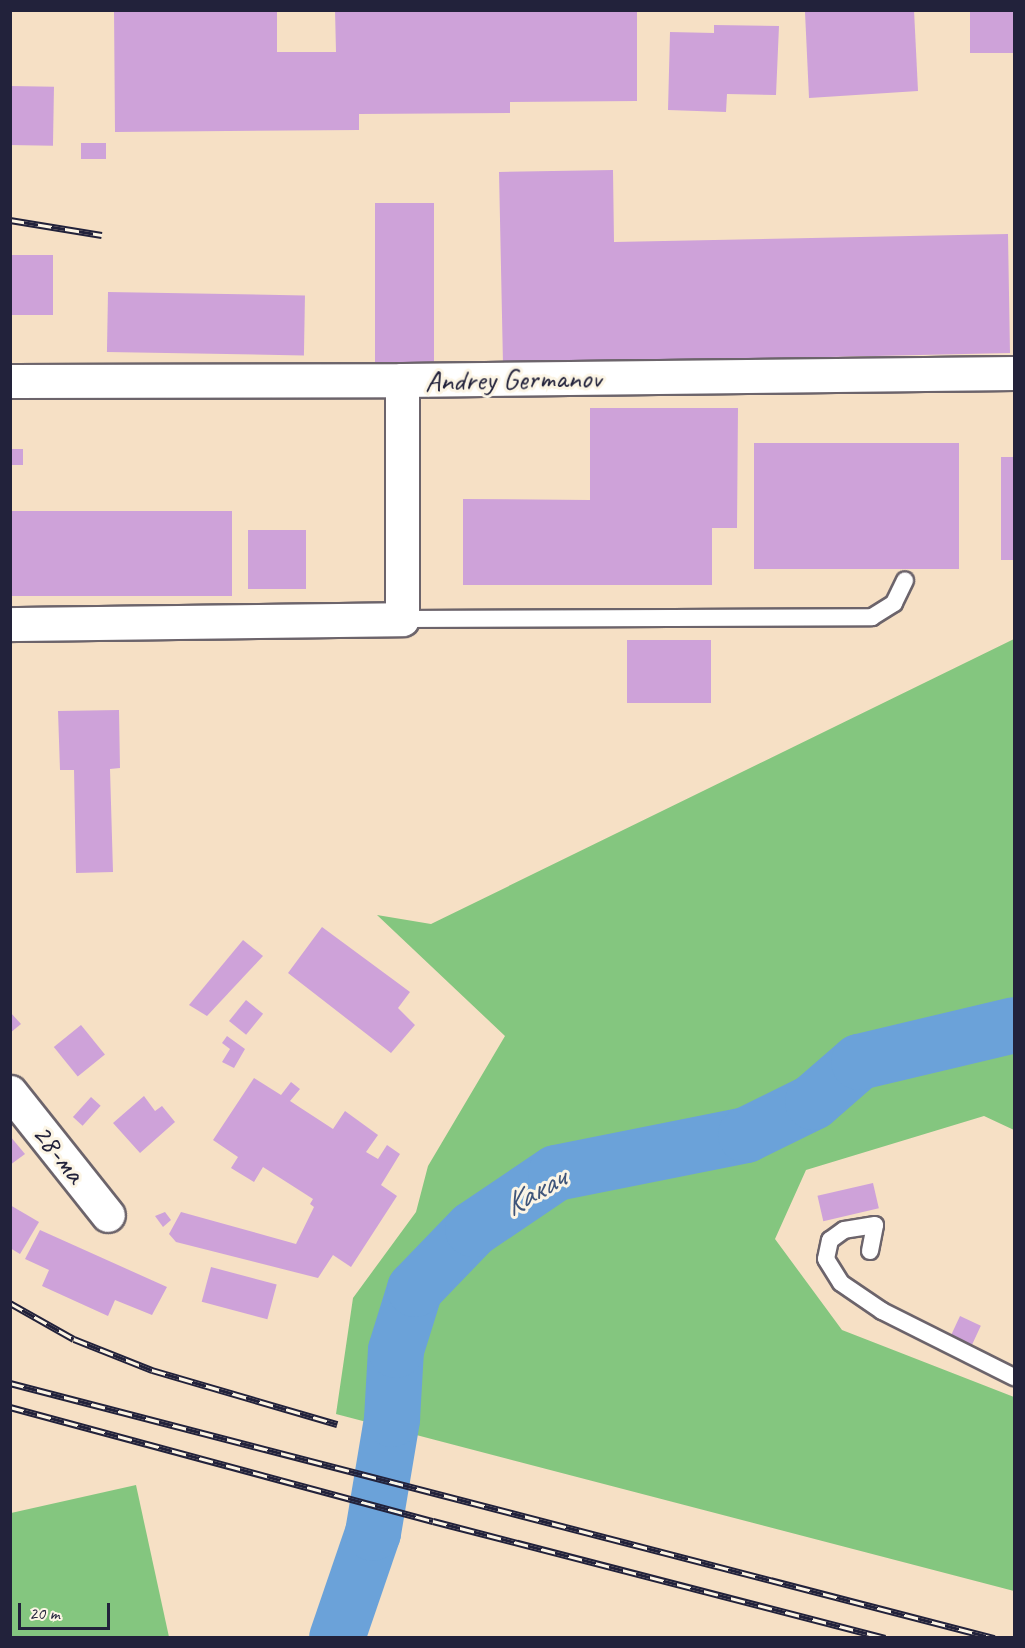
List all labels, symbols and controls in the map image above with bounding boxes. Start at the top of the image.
street label: Andrey Germanov [424,359,602,399]
street label: 28-ма [25,1116,93,1190]
water label: Какач [497,1159,573,1225]
scale bar [21,1591,112,1629]
text: 20 m [29,1602,60,1624]

